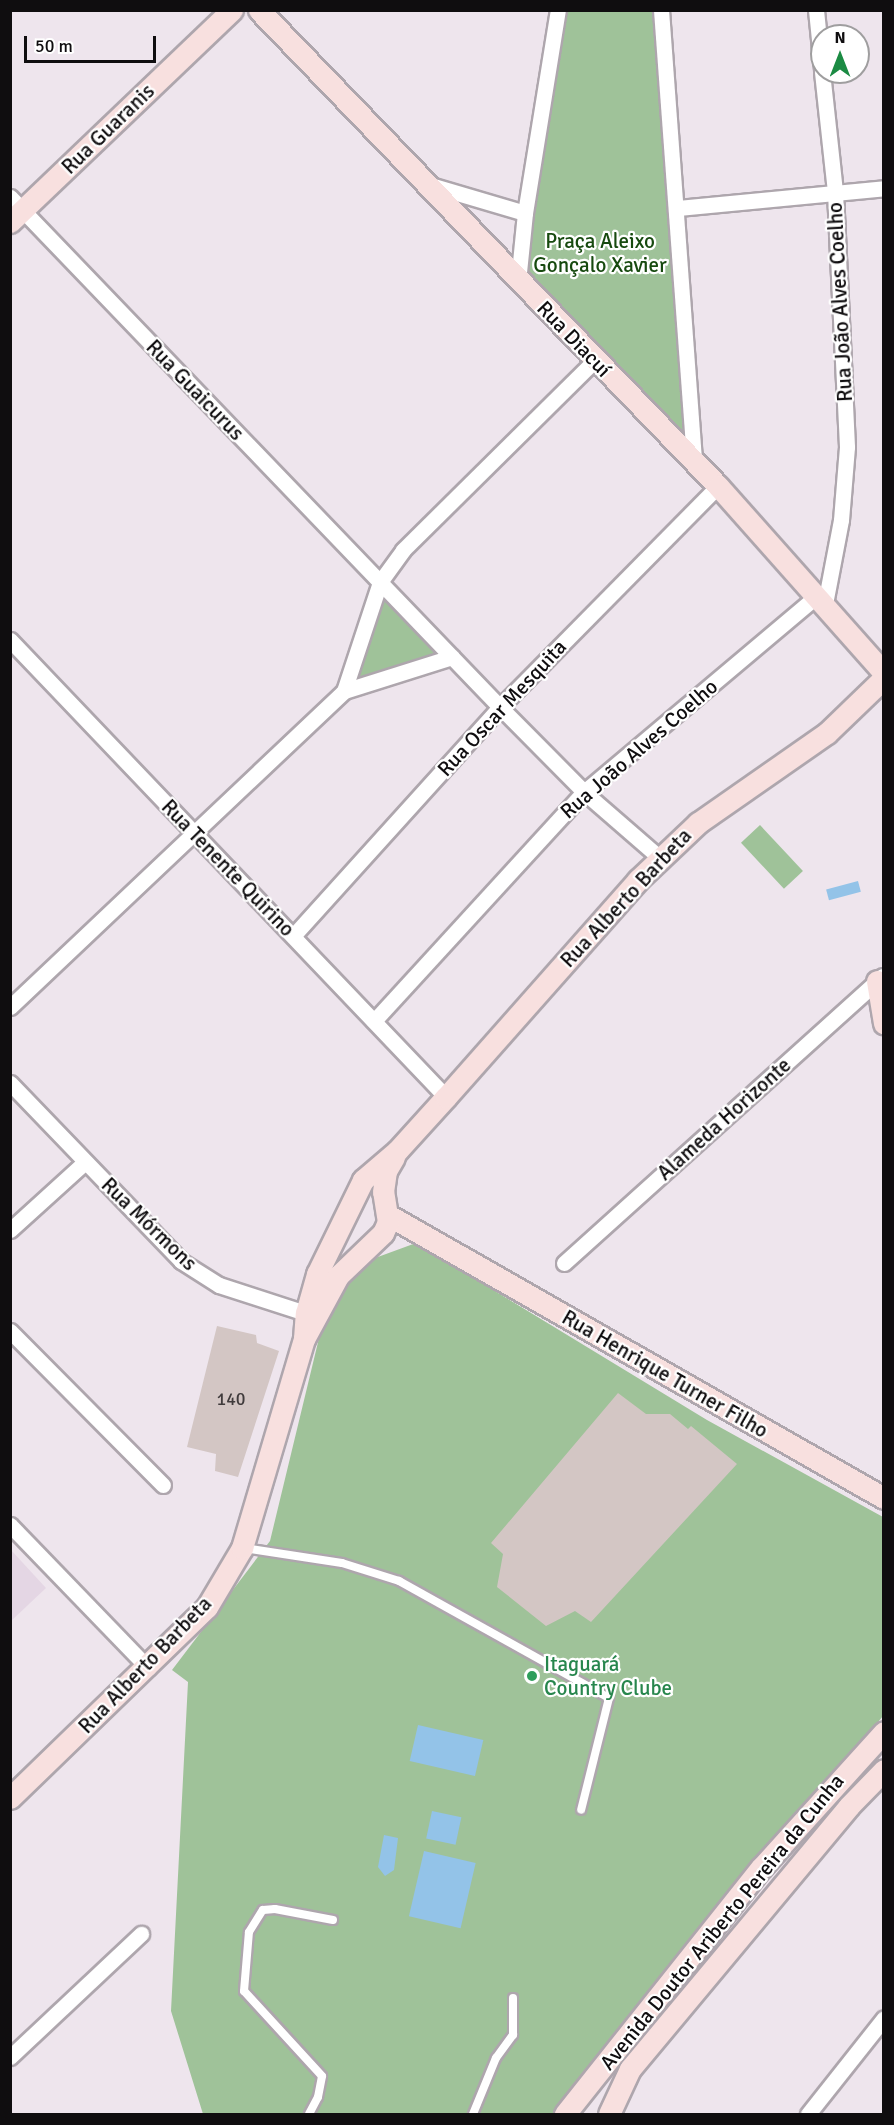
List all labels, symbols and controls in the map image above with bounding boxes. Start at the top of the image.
scale bar [27,24,159,62]
north arrow [810,24,870,84]
text: N [834,28,846,48]
text: 50 m [35,35,73,57]
street label: Rua Guaranis [56,79,160,179]
street label: Rua João Alves Coelho [822,201,858,403]
park label: Praça Aleixo Gonçalo Xavier [533,228,667,278]
street label: Rua Diacuí [532,296,616,382]
street label: Rua Guaicurus [141,334,249,446]
street label: Rua Oscar Mesquita [432,634,572,782]
street label: Rua João Alves Coelho [555,674,723,824]
street label: Rua Tenente Quirino [156,794,300,942]
street label: Rua Alberto Barbeta [555,823,697,973]
street label: Alameda Horizonte [652,1052,796,1186]
street label: Rua Mórmons [96,1172,202,1276]
street label: Rua Henrique Turner Filho [557,1305,773,1443]
house number: 140 [216,1388,246,1410]
street label: Rua Alberto Barbeta [73,1591,217,1739]
place label: Itaguará Country Clube [544,1651,672,1701]
marker: Itaguará Country Clube [525,1669,539,1683]
street label: Avenida Doutor Ariberto Pereira da Cunha [595,1769,849,2075]

